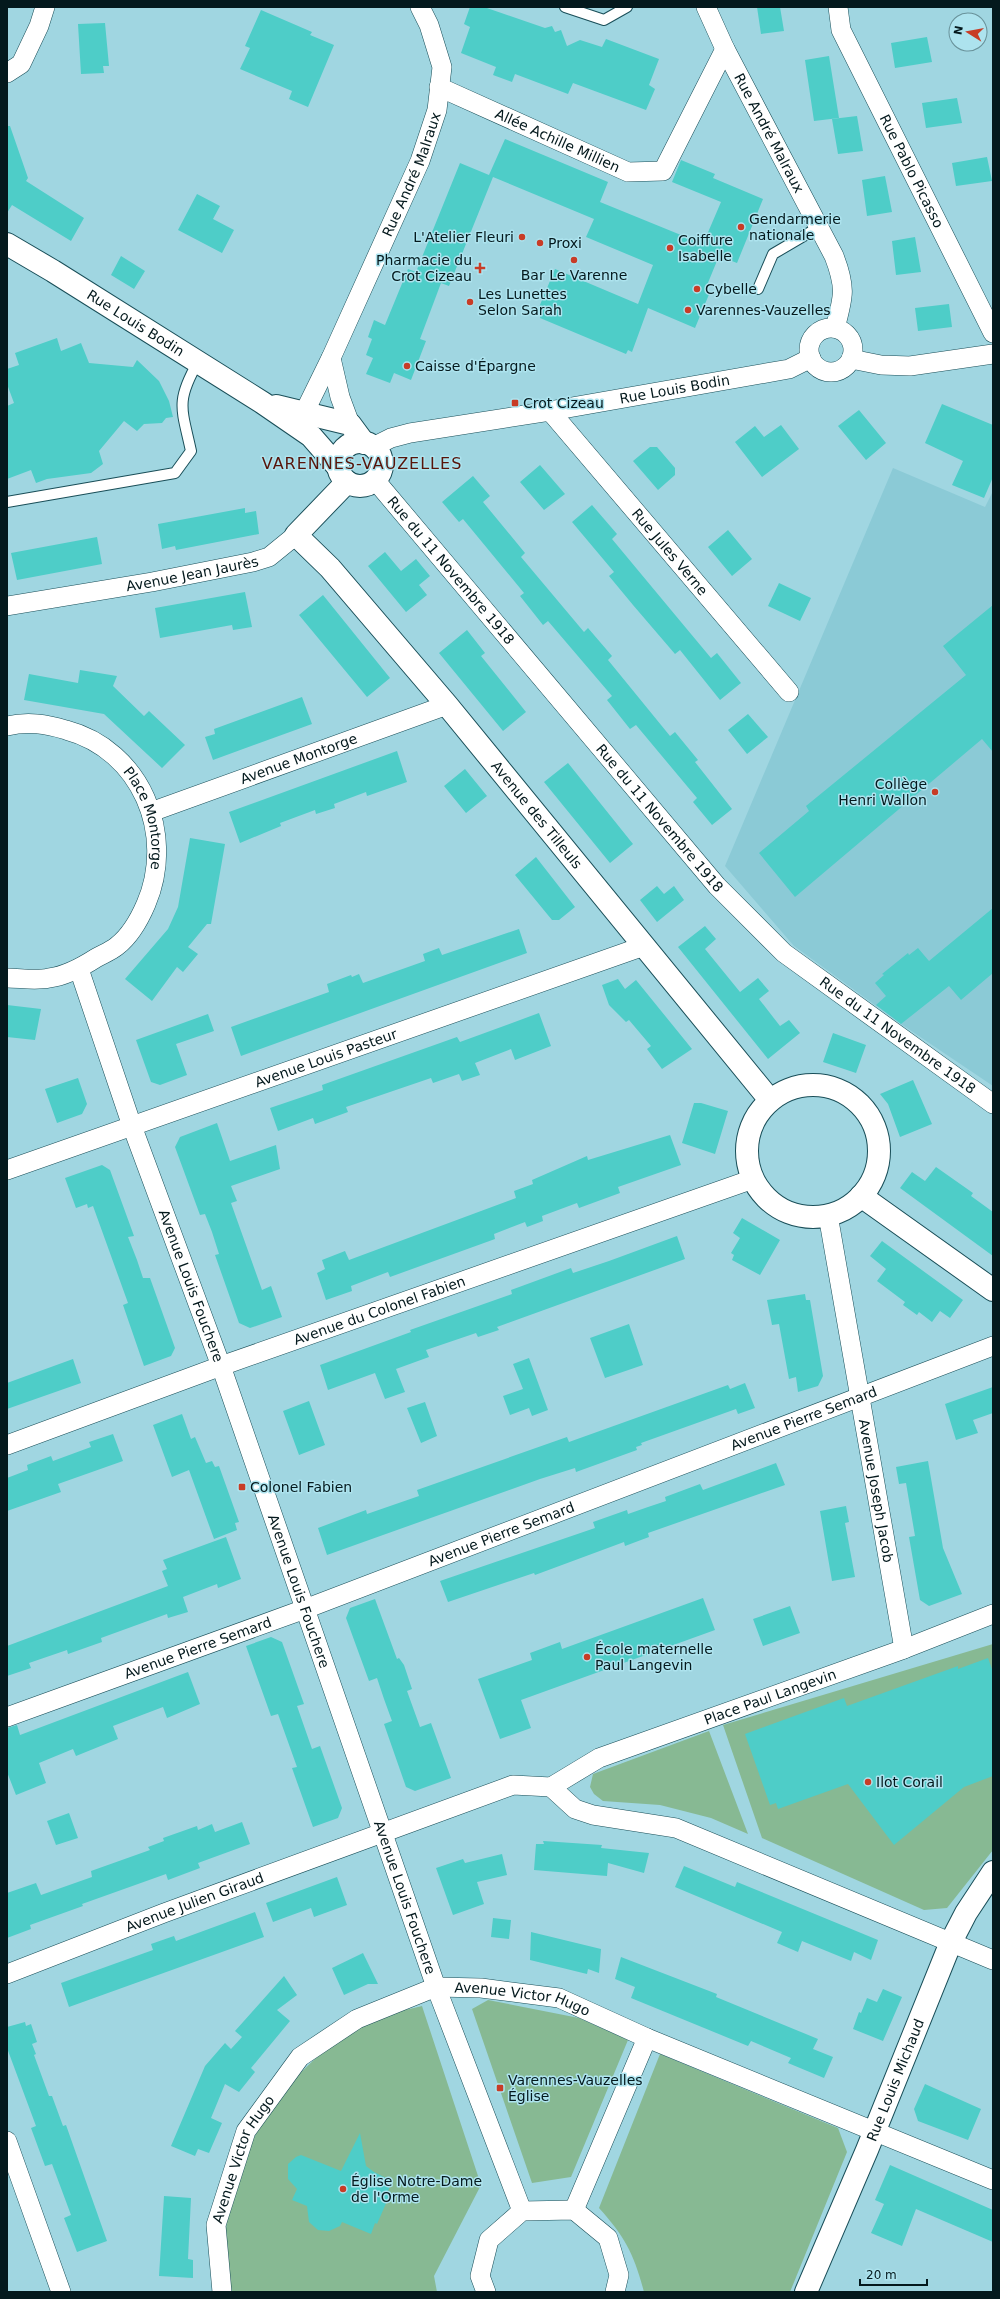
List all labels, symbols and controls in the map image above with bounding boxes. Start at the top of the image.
north arrow [948,12,988,52]
text: N [951,24,966,36]
street label: Rue André Malraux [731,70,807,196]
street label: Allée Achille Millien [493,105,622,175]
street label: Rue André Malraux [379,110,444,239]
street label: Rue Pablo Picasso [877,112,947,230]
place label: Gendarmerie nationale [749,211,841,243]
marker: Gendarmerie nationale [736,222,746,232]
place label: L'Atelier Fleuri [413,229,514,245]
marker: L'Atelier Fleuri [517,232,527,242]
place label: Coiffure Isabelle [678,232,733,264]
place label: Proxi [548,235,582,251]
marker: Proxi [535,238,545,248]
marker: Coiffure Isabelle [665,243,675,253]
place label: Pharmacie du Crot Cizeau [376,252,472,284]
marker: Bar Le Varenne [569,255,579,265]
marker: Pharmacie du Crot Cizeau [475,263,485,273]
place label: Bar Le Varenne [521,267,627,283]
place label: Cybelle [705,281,757,297]
marker: Cybelle [692,284,702,294]
place label: Les Lunettes Selon Sarah [478,286,567,318]
street label: Rue Louis Bodin [84,287,187,359]
marker: Les Lunettes Selon Sarah [465,297,475,307]
place label: Varennes-Vauzelles [696,302,831,318]
marker: Varennes-Vauzelles [683,305,693,315]
place label: Caisse d'Épargne [415,358,536,374]
marker: Caisse d'Épargne [402,361,412,371]
street label: Rue Louis Bodin [618,372,731,407]
place label: Crot Cizeau [523,395,604,411]
marker: Crot Cizeau [510,398,520,408]
district label: VARENNES-VAUZELLES [262,454,462,473]
street label: Rue du 11 Novembre 1918 [384,493,518,647]
street label: Rue Jules Verne [629,505,711,598]
street label: Avenue Jean Jaurès [125,553,260,594]
street label: Avenue Montorge [238,730,359,787]
street label: Rue du 11 Novembre 1918 [593,741,726,895]
street label: Avenue des Tilleuls [488,758,586,872]
street label: Place Montorge [120,763,165,871]
place label: Collège Henri Wallon [838,776,927,808]
marker: Collège Henri Wallon [930,787,940,797]
street label: Rue du 11 Novembre 1918 [817,974,979,1097]
street label: Avenue Louis Pasteur [253,1025,399,1090]
street label: Avenue Louis Fouchere [156,1207,227,1364]
street label: Avenue du Colonel Fabien [291,1273,467,1348]
street label: Avenue Pierre Semard [728,1383,879,1454]
street label: Avenue Joseph Jacob [856,1418,897,1564]
place label: Colonel Fabien [250,1479,352,1495]
marker: Colonel Fabien [237,1482,247,1492]
street label: Avenue Pierre Semard [426,1499,577,1569]
street label: Avenue Louis Fouchere [265,1512,333,1670]
street label: Avenue Pierre Semard [122,1614,274,1682]
place label: École maternelle Paul Langevin [595,1641,713,1673]
marker: École maternelle Paul Langevin [582,1652,592,1662]
street label: Place Paul Langevin [702,1666,838,1728]
place label: Ilot Corail [876,1774,943,1790]
marker: Ilot Corail [863,1777,873,1787]
street label: Avenue Louis Fouchere [371,1818,439,1976]
street label: Avenue Julien Giraud [123,1869,266,1935]
street label: Avenue Victor Hugo [454,1979,593,2019]
street label: Rue Louis Michaud [863,2016,927,2144]
place label: Varennes-Vauzelles Église [508,2072,643,2104]
marker: Varennes-Vauzelles Église [495,2083,505,2093]
street label: Avenue Victor Hugo [209,2092,277,2225]
place label: Église Notre-Dame de l'Orme [351,2173,482,2205]
marker: Église Notre-Dame de l'Orme [338,2184,348,2194]
scale bar [860,2261,927,2287]
text: 20 m [866,2268,897,2282]

